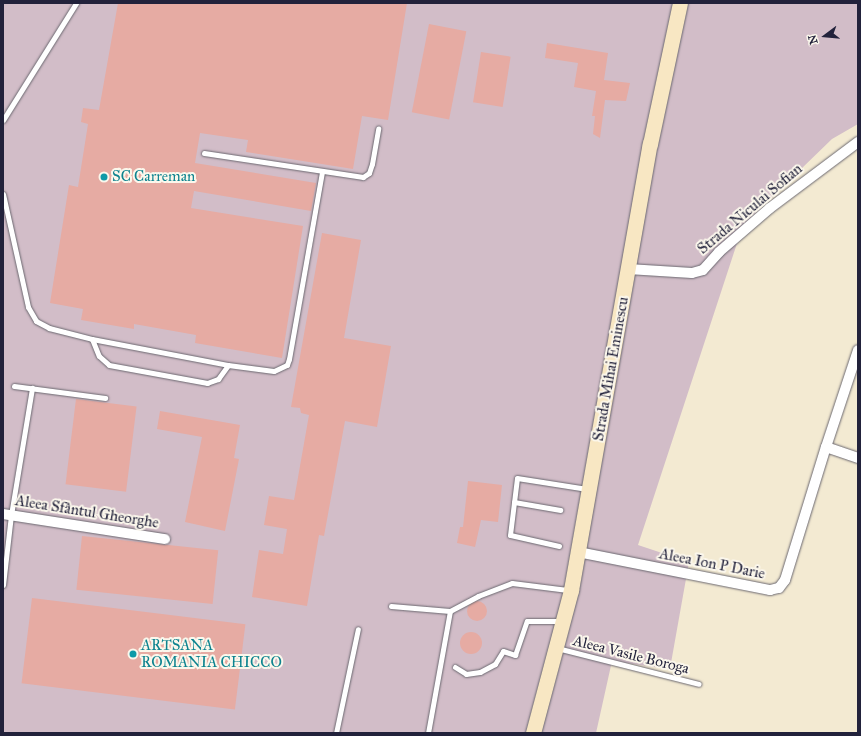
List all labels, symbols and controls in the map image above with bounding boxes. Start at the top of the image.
north arrow [805,16,845,56]
text: N [805,33,821,46]
street label: Strada Niculai Sofian [694,160,806,258]
place label: SC Carreman [112,168,195,186]
marker: SC Carreman [99,172,109,182]
street label: Strada Mihai Eminescu [589,295,633,443]
street label: Aleea Sfântul Gheorghe [14,492,160,532]
street label: Aleea Ion P Darie [658,545,766,583]
street label: Aleea Vasile Boroga [571,632,691,678]
place label: ARTSANA ROMANIA CHICCO [141,636,282,671]
marker: ARTSANA ROMANIA CHICCO [128,649,138,659]

